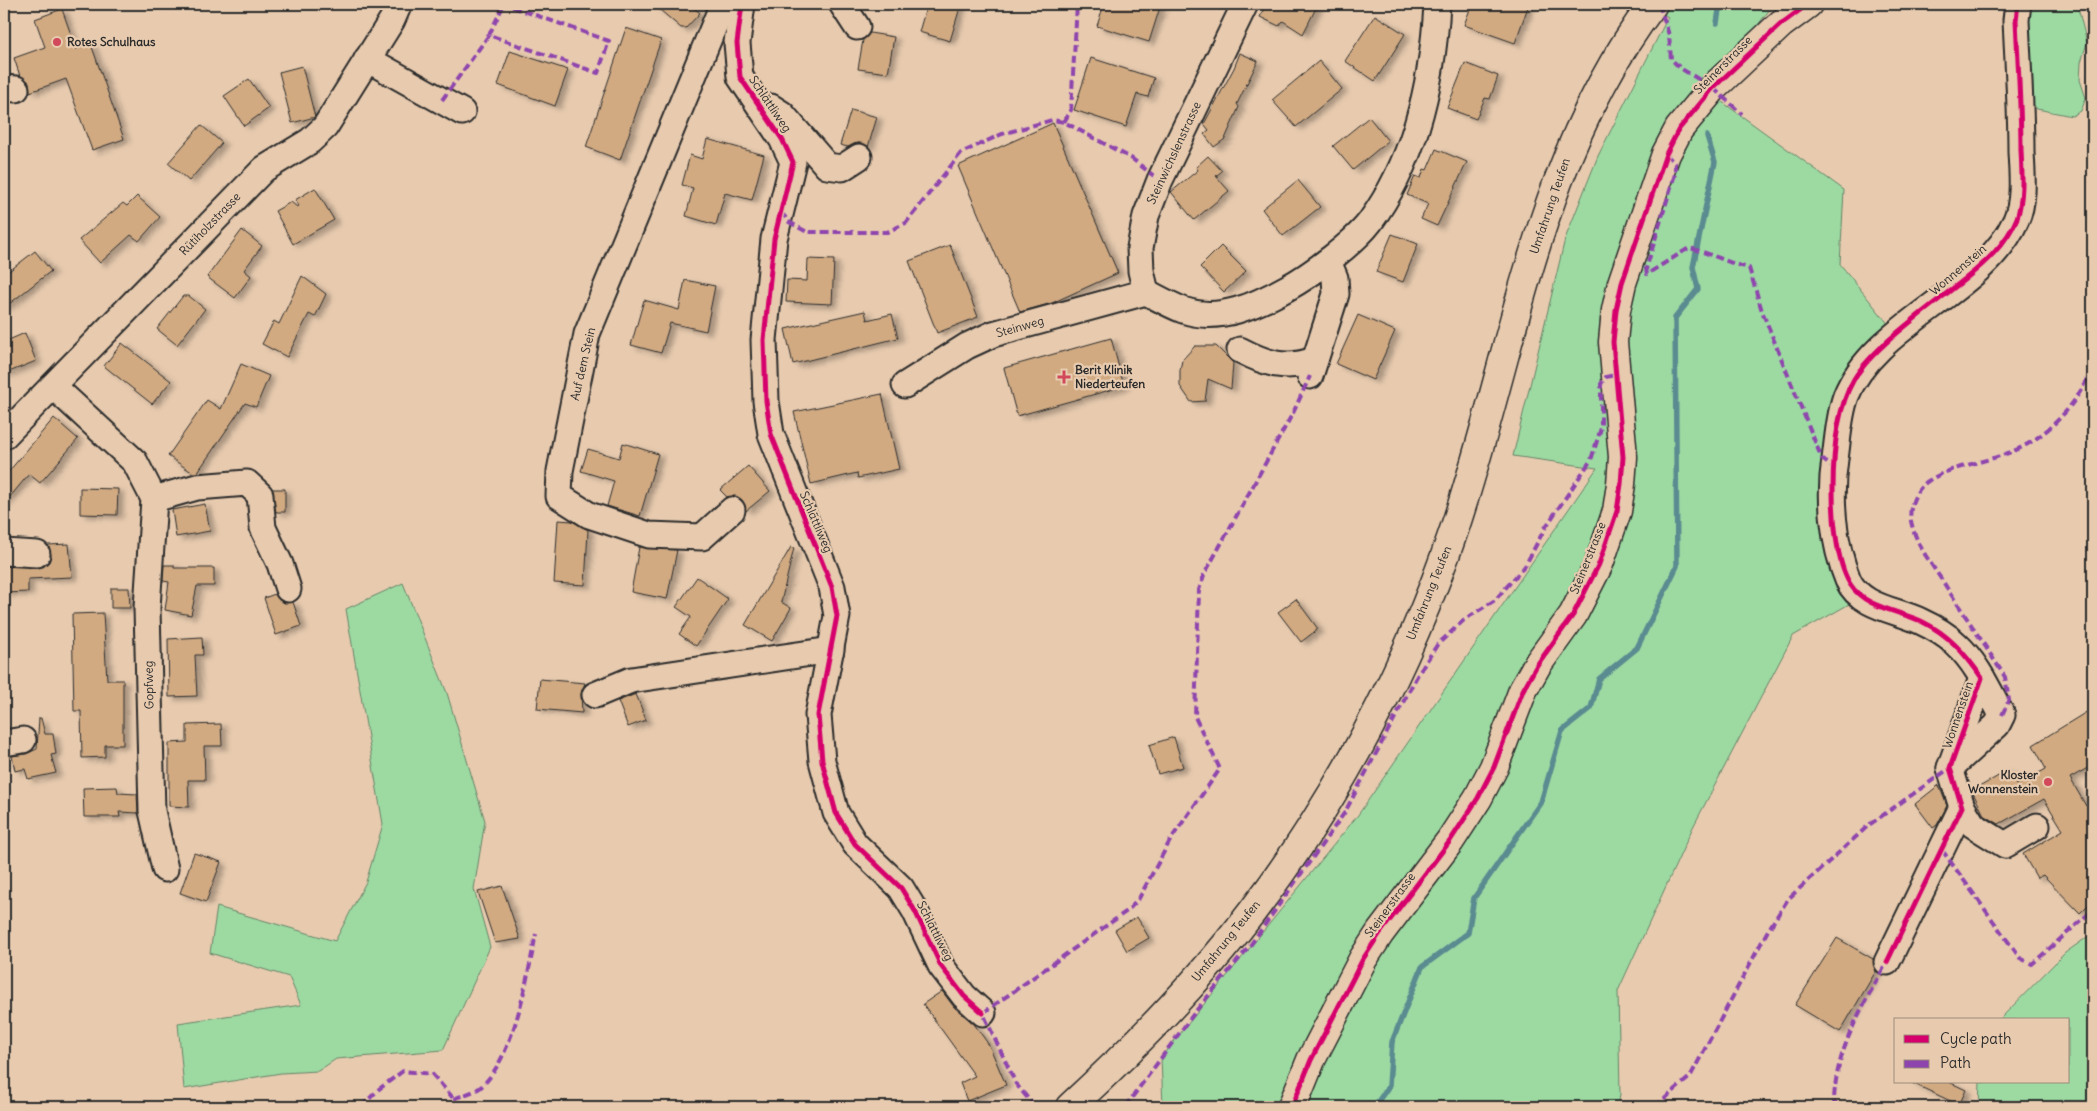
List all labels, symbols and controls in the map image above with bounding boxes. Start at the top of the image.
street label: Steinerstrasse [1690,32,1755,97]
place label: Rotes Schulhaus [67,34,156,49]
marker: Rotes Schulhaus [51,36,63,48]
street label: Schlättliweg [746,72,795,135]
street label: Steinwichslenstrasse [1143,99,1204,207]
street label: Umfahrung Teufen [1526,156,1573,256]
street label: Rütiholzstrasse [176,189,243,258]
street label: Wonnenstein [1926,241,1989,298]
street label: Steinweg [994,313,1045,340]
street label: Auf dem Stein [567,326,598,402]
place label: Berit Klinik Niederteufen [1075,362,1145,391]
marker: Berit Klinik Niederteufen [1057,370,1071,384]
street label: Schlättliweg [797,489,836,555]
street label: Steinerstrasse [1566,520,1609,596]
street label: Umfahrung Teufen [1403,543,1454,642]
street label: Gopfweg [141,661,156,709]
street label: Wonnenstein [1939,679,1976,750]
place label: Kloster Wonnenstein [1968,767,2038,796]
marker: Kloster Wonnenstein [2042,776,2054,788]
street label: Steinerstrasse [1361,869,1418,940]
street label: Umfahrung Teufen [1188,897,1263,984]
street label: Schlättliweg [914,898,957,963]
legend [1894,1018,2070,1084]
text: Cycle path [1940,1029,2012,1048]
text: Path [1940,1053,1971,1072]

